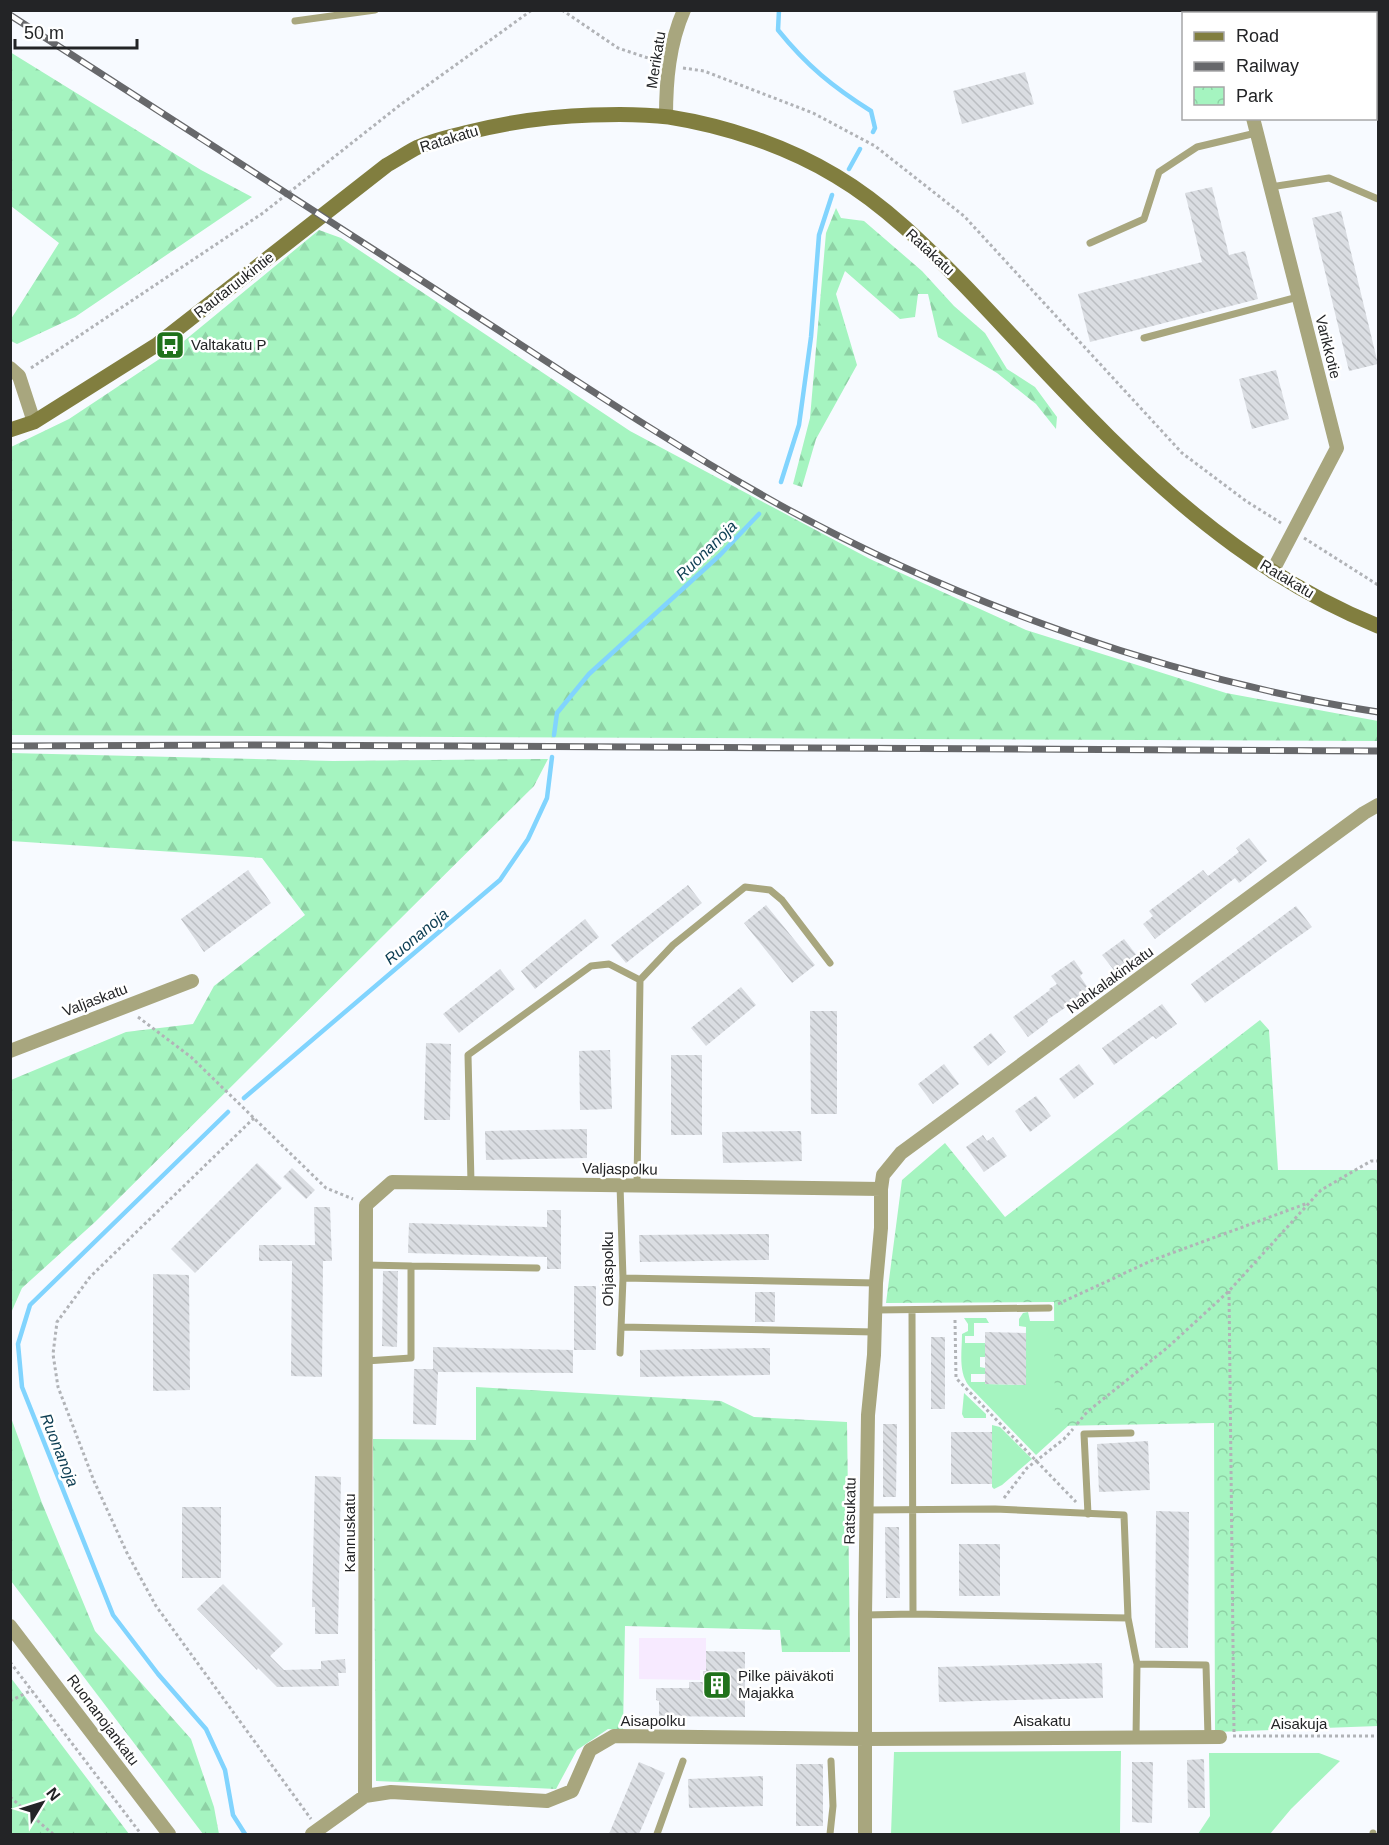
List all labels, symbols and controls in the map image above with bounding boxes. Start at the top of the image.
scale bar [15,12,136,50]
legend [1182,12,1377,120]
text: 50 m [24,23,64,43]
text: Road [1236,26,1279,46]
street label: Merikatu [643,30,668,90]
text: Railway [1236,56,1299,76]
text: Park [1236,86,1274,106]
street label: Ratakatu [418,122,480,155]
street label: Ratakatu [903,225,958,278]
street label: Rautaruukintie [190,248,277,321]
street label: Varikkotie [1312,313,1345,380]
bus stop icon: Valtakatu P [154,329,186,361]
place label: Valtakatu P [191,336,267,353]
water label: Ruonanoja [673,517,740,583]
street label: Ratakatu [1257,556,1317,601]
water label: Ruonanoja [381,905,452,968]
street label: Nahkalakinkatu [1063,943,1156,1017]
street label: Valjaskatu [60,979,130,1020]
street label: Valjaspolku [582,1159,658,1178]
street label: Ohjaspolku [599,1231,616,1307]
water label: Ruonanoja [37,1411,82,1489]
street label: Ratsukatu [840,1477,859,1545]
street label: Kannuskatu [341,1493,358,1573]
place label: Pilke päiväkoti Majakka [738,1667,834,1701]
building icon: Pilke päiväkoti Majakka [701,1669,733,1701]
street label: Ruonanojankatu [64,1671,143,1768]
street label: Aisapolku [620,1712,686,1729]
street label: Aisakatu [1013,1712,1071,1729]
street label: Aisakuja [1271,1715,1328,1732]
north arrow [12,1773,72,1833]
text: N [43,1784,64,1804]

